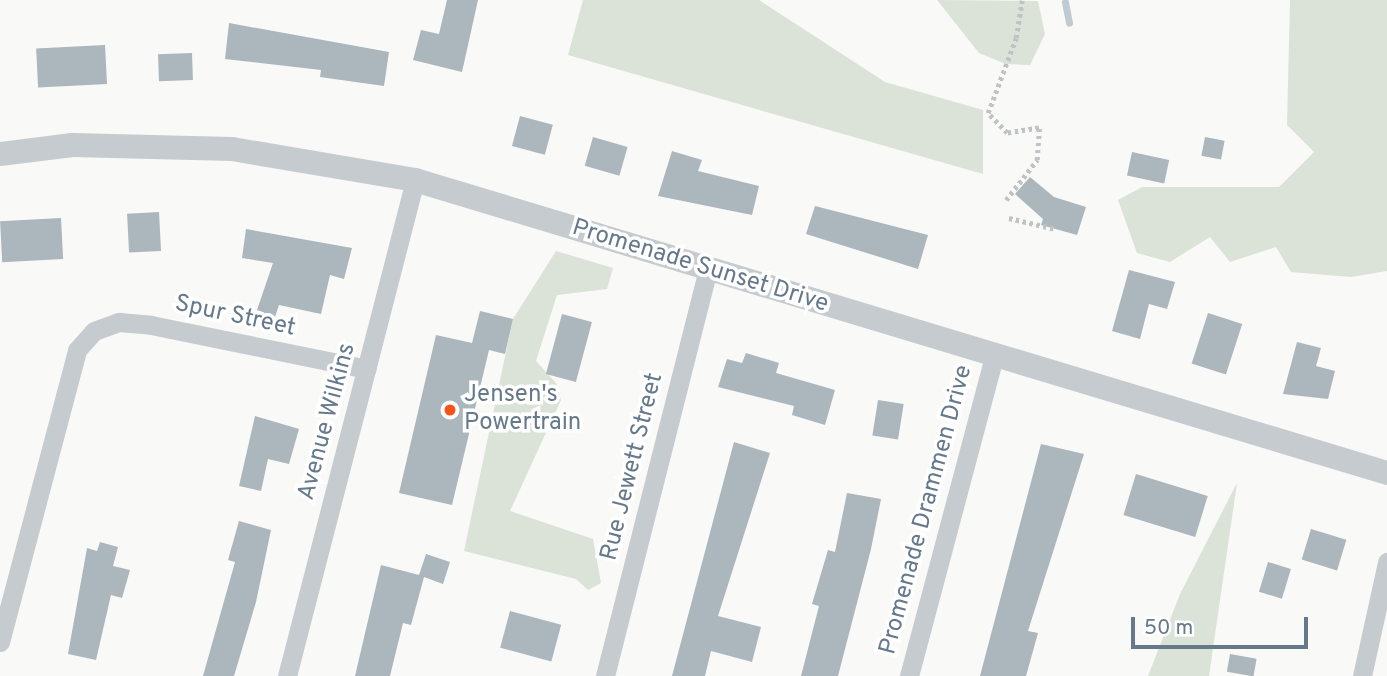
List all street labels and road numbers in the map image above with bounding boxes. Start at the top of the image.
street label: Promenade Sunset Drive [568,214,832,320]
street label: Spur Street [172,290,298,344]
street label: Avenue Wilkins [293,340,363,504]
street label: Promenade Drammen Drive [874,362,980,658]
street label: Rue Jewett Street [596,370,670,564]

